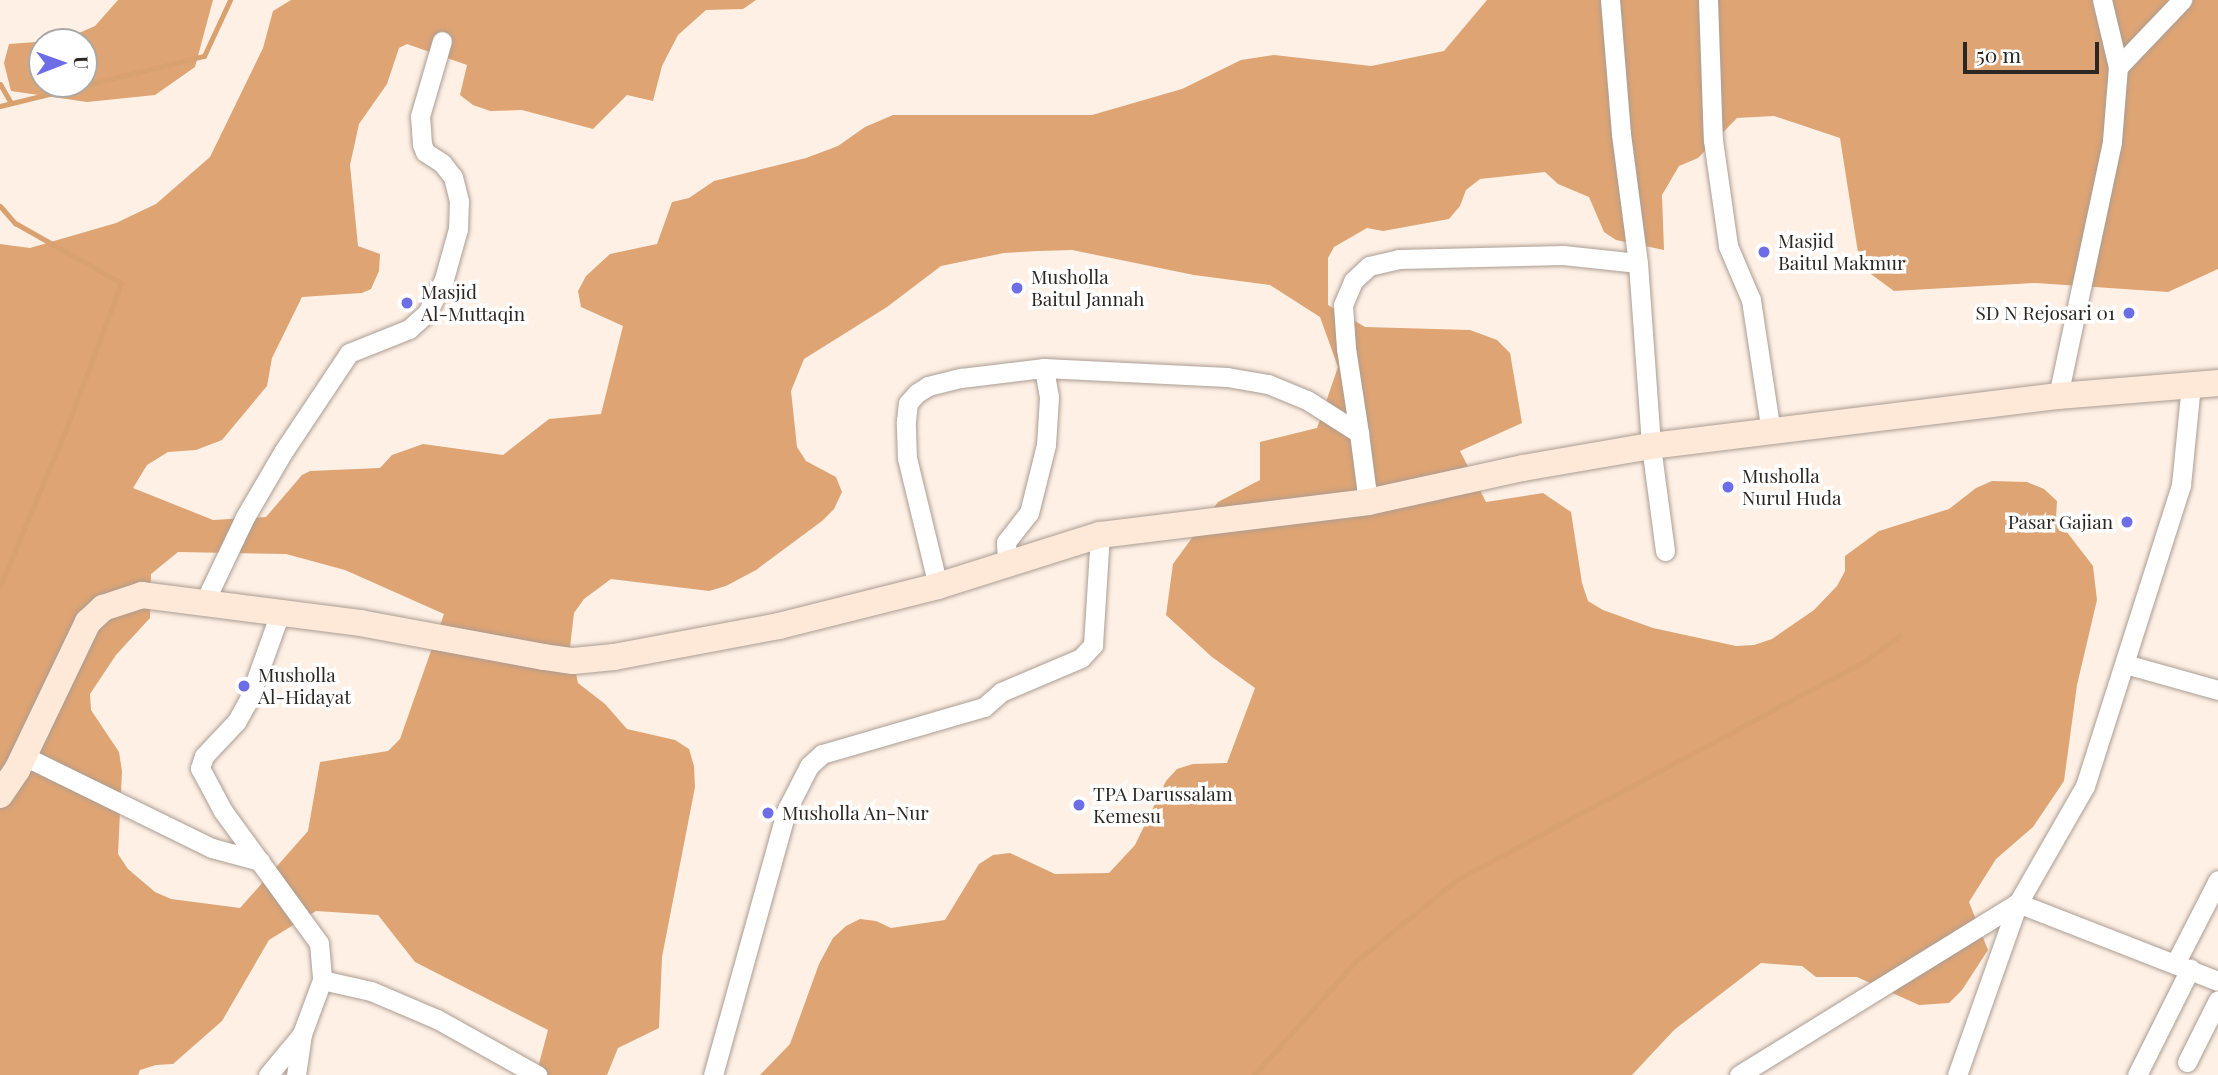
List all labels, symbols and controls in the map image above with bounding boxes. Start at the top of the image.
north arrow [28,28,98,98]
scale bar [1966,28,2102,72]
text: 50 m [1976,40,2021,68]
text: U [69,56,95,69]
place label: Masjid Baitul Makmur [1778,230,1906,274]
marker: Masjid Baitul Makmur [1756,244,1772,260]
place label: Musholla Baitul Jannah [1031,266,1144,310]
marker: Musholla Baitul Jannah [1009,280,1025,296]
place label: Masjid Al-Muttaqin [421,281,525,325]
marker: Masjid Al-Muttaqin [399,295,415,311]
place label: SD N Rejosari 01 [1976,302,2115,324]
marker: SD N Rejosari 01 [2121,305,2137,321]
place label: Musholla Nurul Huda [1742,465,1842,509]
marker: Musholla Nurul Huda [1720,479,1736,495]
place label: Pasar Gajian [2007,511,2113,533]
marker: Pasar Gajian [2119,514,2135,530]
place label: Musholla Al-Hidayat [258,664,351,708]
marker: Musholla Al-Hidayat [236,678,252,694]
place label: TPA Darussalam Kemesu [1093,783,1233,827]
marker: TPA Darussalam Kemesu [1071,797,1087,813]
place label: Musholla An-Nur [782,802,930,824]
marker: Musholla An-Nur [760,805,776,821]

